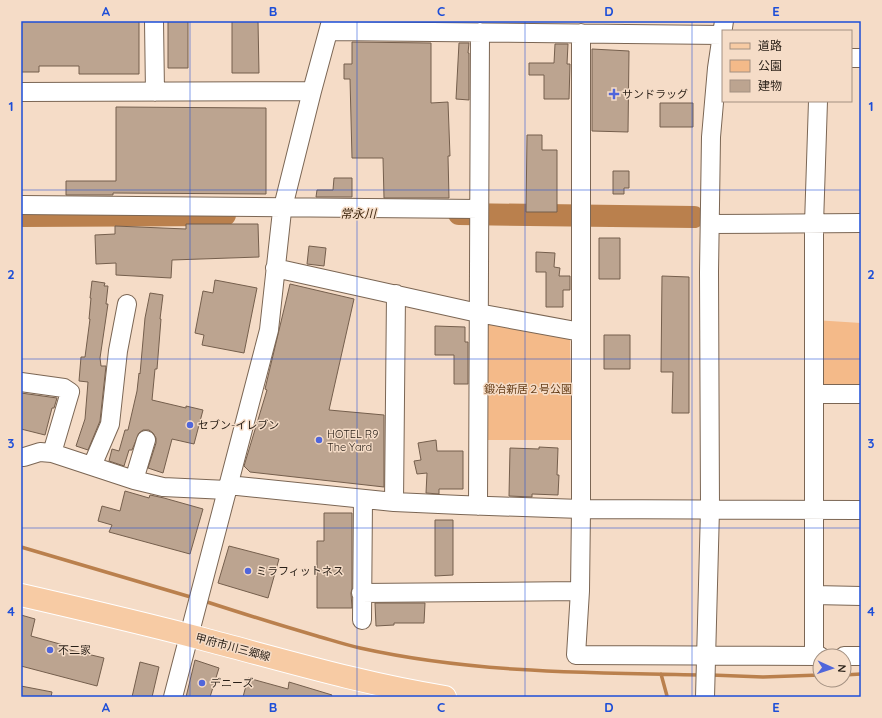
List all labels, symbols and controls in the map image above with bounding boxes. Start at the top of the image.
text: A [102,3,111,19]
text: B [269,3,277,19]
text: C [437,3,445,19]
text: D [604,3,614,19]
text: E [772,3,780,19]
legend [722,30,852,102]
text: 道路 [758,38,782,53]
text: 公園 [758,58,782,73]
text: 建物 [758,78,782,93]
place label: サンドラッグ [622,87,688,101]
marker: サンドラッグ [609,89,619,99]
text: 1 [8,98,14,114]
text: 1 [868,98,874,114]
water label: 常永川 [340,206,378,221]
text: 2 [7,266,15,282]
text: 2 [867,266,875,282]
park label: 鍛冶新居２号公園 [484,382,572,396]
place label: セブン-イレブン [198,418,279,432]
marker: セブン-イレブン [185,420,195,430]
place label: HOTEL R9 The Yard [327,427,378,454]
text: 3 [8,435,15,451]
marker: HOTEL R9 The Yard [314,435,324,445]
text: 3 [868,435,875,451]
place label: ミラフィットネス [256,564,344,578]
marker: ミラフィットネス [243,566,253,576]
text: 4 [7,603,15,619]
text: 4 [867,603,875,619]
street label: 甲府市川三郷線 [194,630,272,664]
place label: 不二家 [58,643,91,657]
marker: 不二家 [45,645,55,655]
north arrow [812,648,852,688]
text: N [835,664,849,673]
place label: デニーズ [210,676,253,690]
marker: デニーズ [197,678,207,688]
text: A [102,699,111,715]
text: B [269,699,277,715]
text: C [437,699,445,715]
text: D [604,699,614,715]
text: E [772,699,780,715]

